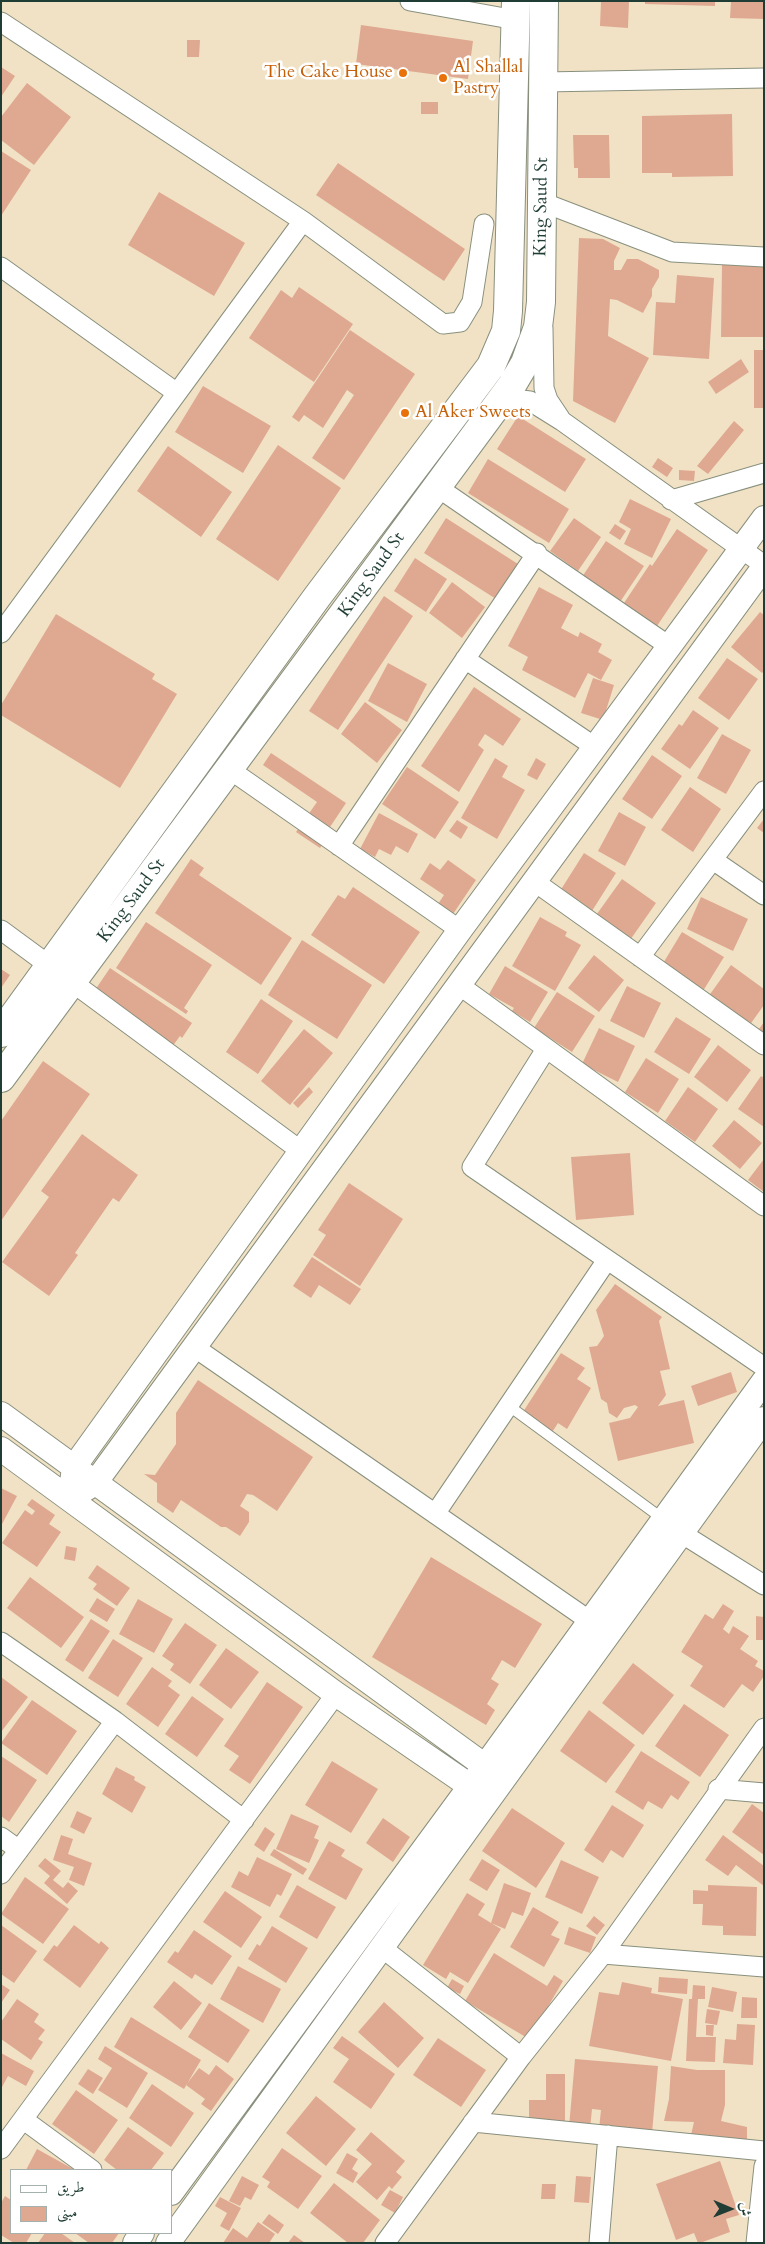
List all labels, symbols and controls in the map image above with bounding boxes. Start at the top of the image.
place label: Al Shallal Pastry [453,57,523,100]
place label: The Cake House [264,62,393,84]
marker: The Cake House [397,67,409,79]
marker: Al Shallal Pastry [437,72,449,84]
street label: King Saud St [530,157,554,257]
place label: Al Aker Sweets [415,402,531,424]
marker: Al Aker Sweets [399,407,411,419]
street label: King Saud St [334,528,410,622]
street label: King Saud St [93,855,171,947]
legend [10,2169,172,2234]
text: طريق [57,2177,84,2197]
north arrow [705,2184,755,2234]
text: مبنى [57,2202,77,2222]
text: ش [736,2202,755,2216]

